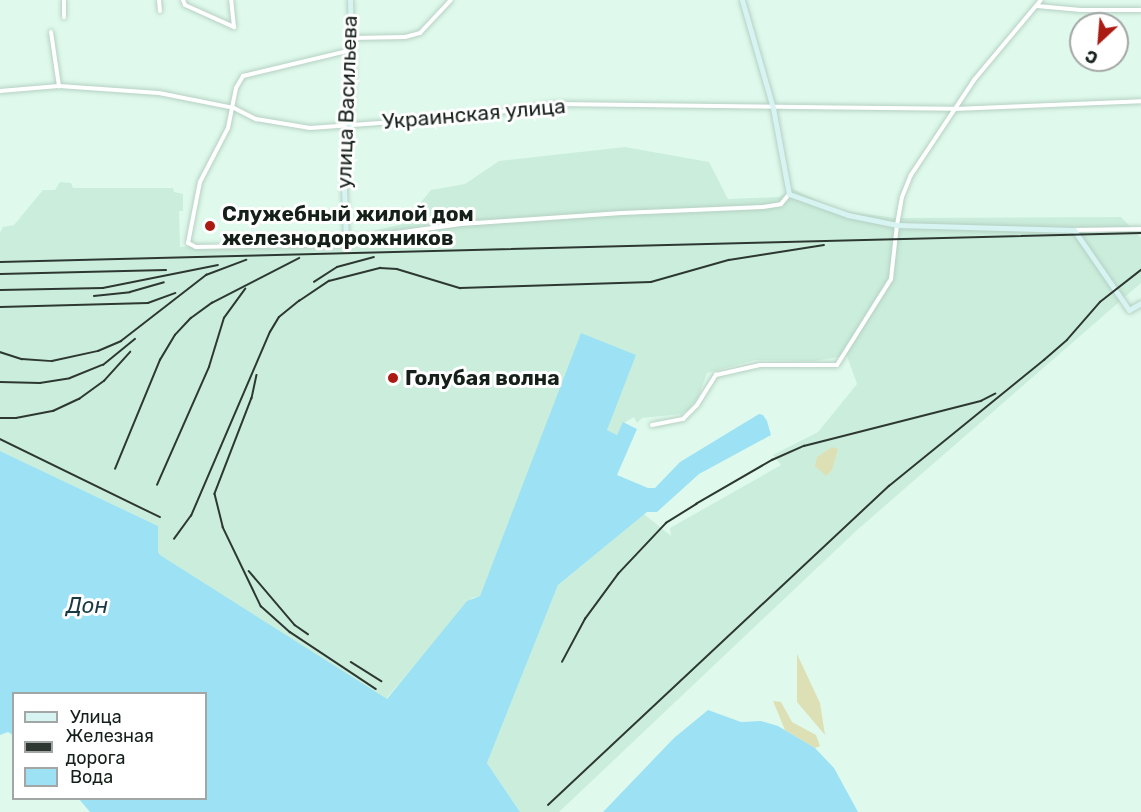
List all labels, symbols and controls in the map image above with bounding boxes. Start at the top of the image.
north arrow [1069,12,1129,72]
street label: улица Васильева [331,15,363,189]
text: С [1083,46,1101,68]
street label: Украинская улица [381,93,567,135]
place label: Служебный жилой дом железнодорожников [222,201,474,251]
marker: Служебный жилой дом железнодорожников [203,219,217,233]
place label: Голубая волна [405,365,560,391]
marker: Голубая волна [386,371,400,385]
water label: Дон [66,593,108,619]
legend [12,692,207,800]
text: Улица [70,706,122,728]
text: Железная дорога [65,725,154,769]
text: Вода [70,766,113,788]

